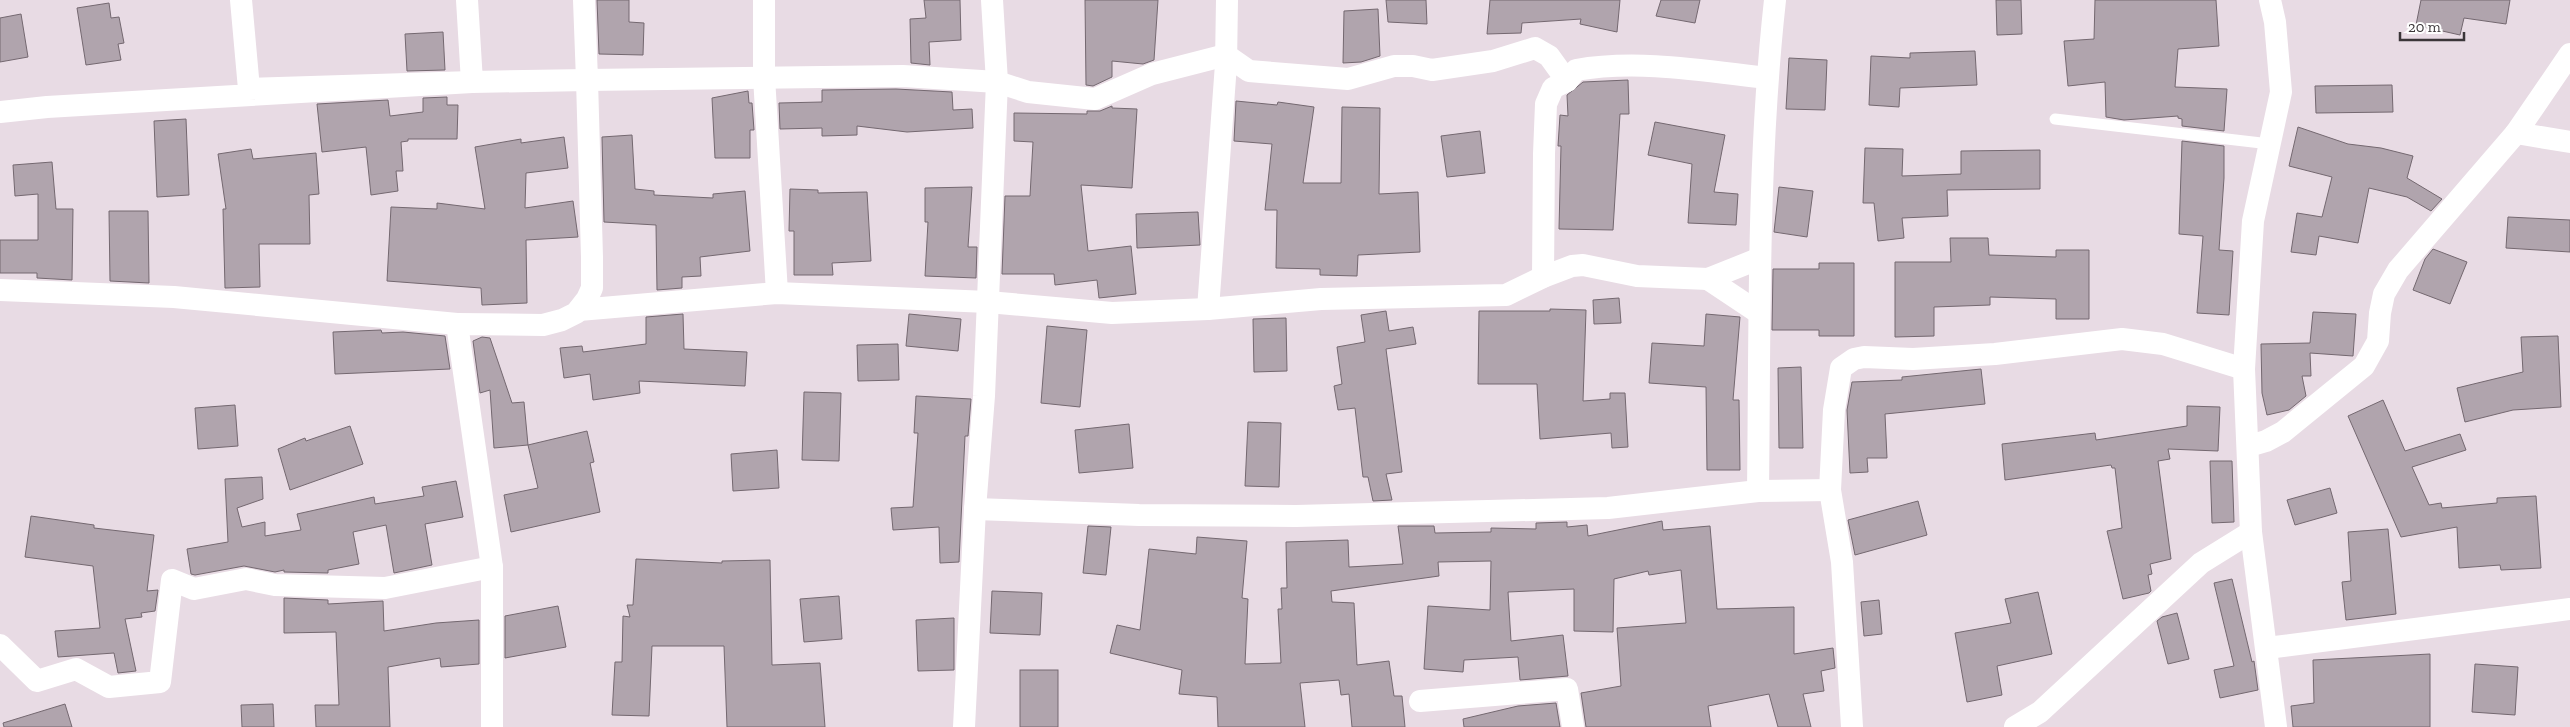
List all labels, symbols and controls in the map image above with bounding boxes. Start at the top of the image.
scale bar [2400,10,2464,42]
text: 20 m [2408,18,2441,36]

